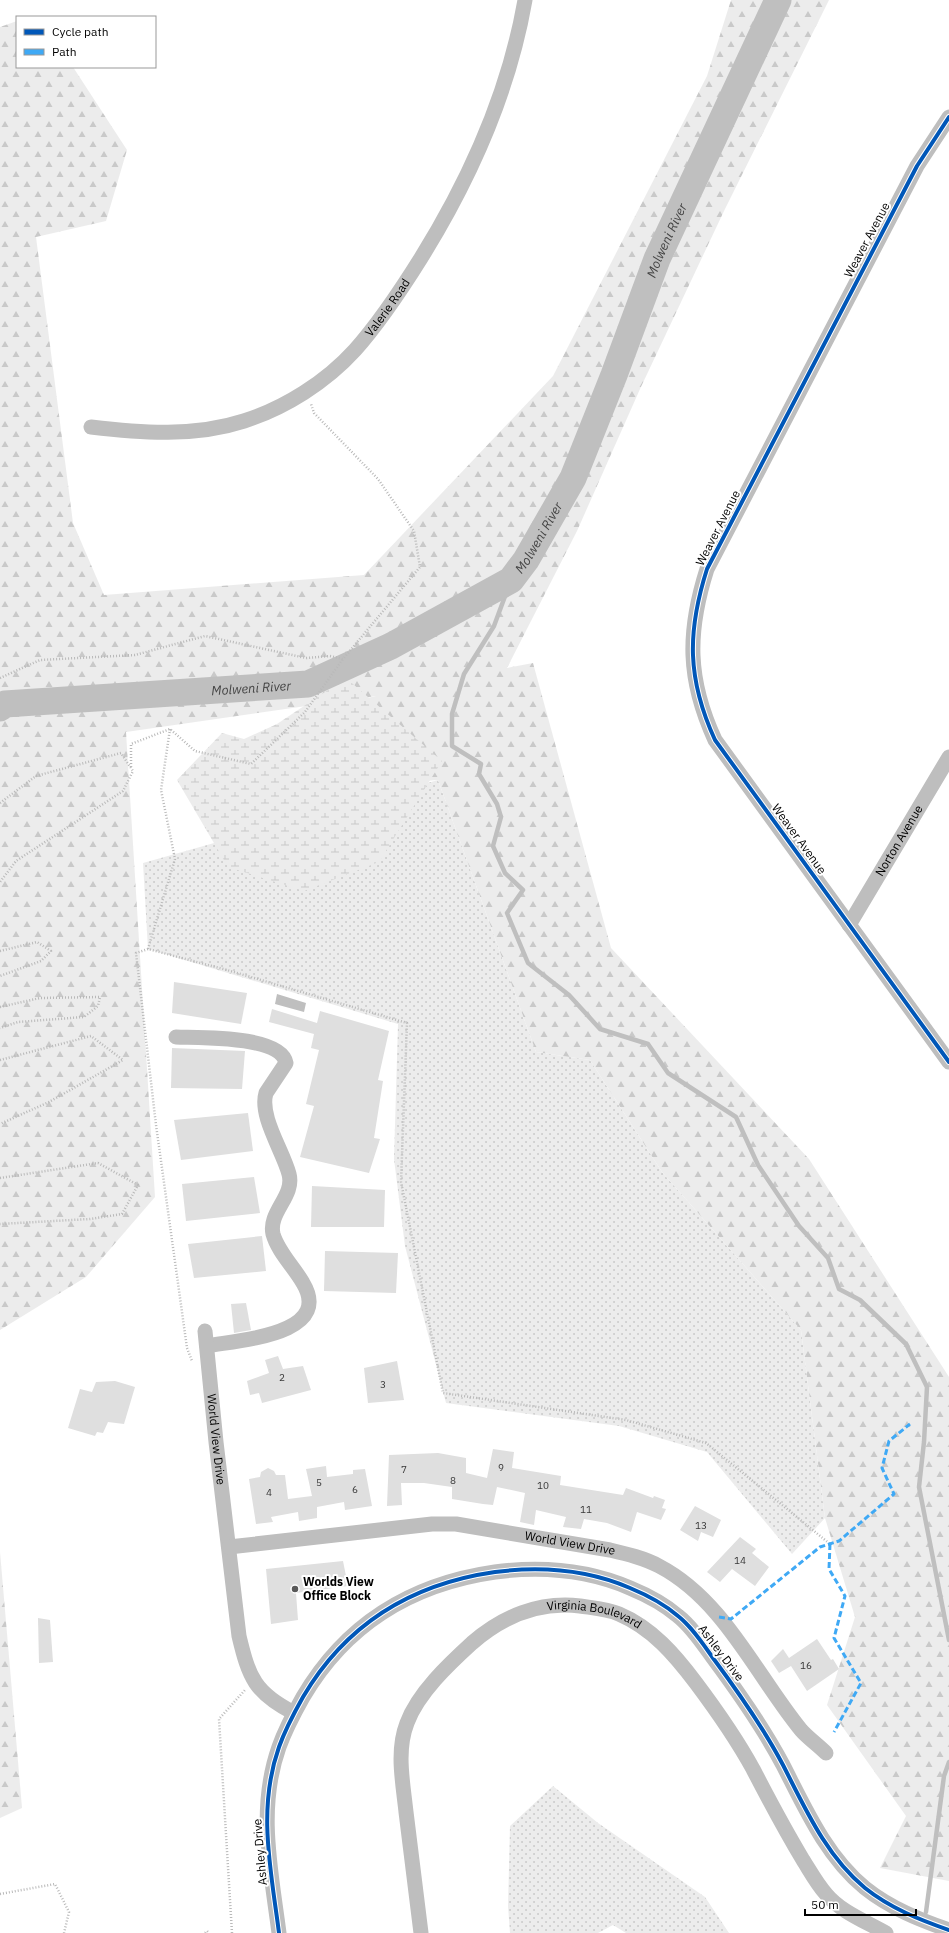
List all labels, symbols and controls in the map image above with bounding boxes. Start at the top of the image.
legend [16,16,156,68]
text: Cycle path [52,24,109,39]
text: Path [52,44,77,59]
street label: Weaver Avenue [840,199,893,280]
water label: Molweni River [643,200,691,280]
street label: Valerie Road [361,276,413,339]
street label: Weaver Avenue [692,487,743,568]
water label: Molweni River [511,498,567,577]
water label: Molweni River [211,677,293,699]
street label: Weaver Avenue [769,801,830,877]
street label: Norton Avenue [872,802,926,879]
house number: 2 [279,1371,285,1384]
house number: 3 [380,1378,386,1391]
street label: World View Drive [204,1393,229,1486]
house number: 9 [498,1461,504,1474]
house number: 7 [401,1463,407,1476]
house number: 8 [450,1474,456,1487]
house number: 5 [316,1476,322,1489]
house number: 10 [537,1479,549,1492]
house number: 6 [352,1483,358,1496]
house number: 4 [266,1486,272,1499]
house number: 11 [580,1503,592,1516]
house number: 13 [695,1519,707,1532]
street label: World View Drive [524,1528,617,1558]
house number: 14 [734,1554,746,1567]
place label: Worlds View Office Block [303,1574,374,1603]
marker: Worlds View Office Block [290,1584,300,1594]
street label: Virginia Boulevard [546,1597,645,1632]
street label: Ashley Drive [695,1621,748,1684]
house number: 16 [800,1659,812,1672]
street label: Ashley Drive [249,1818,270,1886]
scale bar [805,1891,916,1917]
text: 50 m [811,1897,839,1912]

